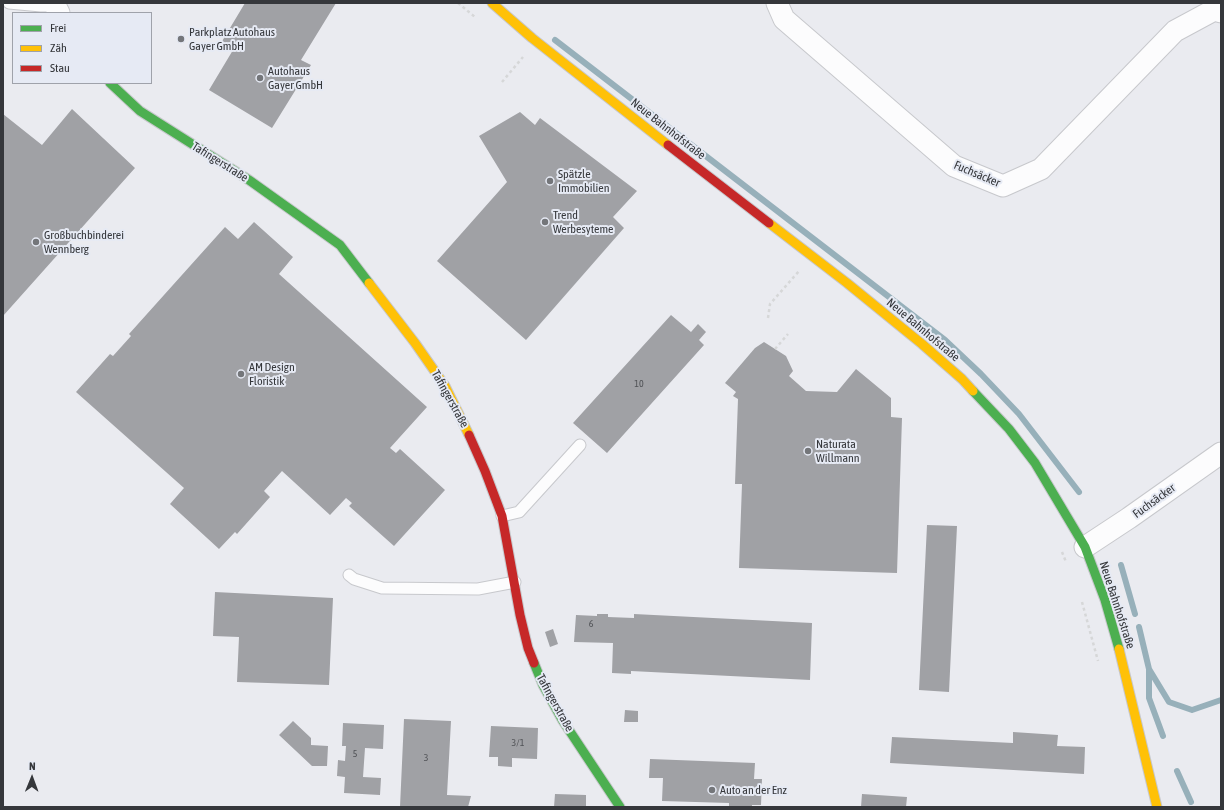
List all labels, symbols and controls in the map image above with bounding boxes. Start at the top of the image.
legend [12,12,152,84]
text: Frei [50,21,66,35]
place label: Parkplatz Autohaus Gayer GmbH [189,25,275,53]
marker: Parkplatz Autohaus Gayer GmbH [176,34,186,44]
text: Zäh [50,41,67,55]
text: Stau [50,61,70,75]
place label: Autohaus Gayer GmbH [268,64,323,92]
marker: Autohaus Gayer GmbH [255,73,265,83]
street label: Neue Bahnhofstraße [628,95,708,163]
street label: Tafingerstraße [189,139,251,185]
street label: Fuchsäcker [952,158,1002,190]
place label: Spätzle Immobilien [558,167,610,195]
marker: Spätzle Immobilien [545,176,555,186]
place label: Trend Werbesyteme [553,208,614,236]
marker: Trend Werbesyteme [540,217,550,227]
place label: Großbuchbinderei Wennberg [44,228,124,256]
marker: Großbuchbinderei Wennberg [31,237,41,247]
street label: Neue Bahnhofstraße [884,295,962,365]
place label: AM Design Floristik [249,360,295,388]
street label: Tafingerstraße [428,368,472,430]
marker: AM Design Floristik [236,369,246,379]
house number: 10 [634,378,644,390]
place label: Naturata Willmann [816,437,860,465]
marker: Naturata Willmann [803,446,813,456]
street label: Fuchsäcker [1130,481,1178,521]
street label: Neue Bahnhofstraße [1096,560,1138,650]
house number: 6 [589,618,593,630]
street label: Tafingerstraße [533,672,577,734]
house number: 3/1 [512,737,524,749]
house number: 5 [353,748,357,760]
house number: 3 [424,752,428,764]
north arrow [12,758,52,798]
text: N [29,760,36,772]
place label: Auto an der Enz [720,783,787,797]
marker: Auto an der Enz [707,785,717,795]

